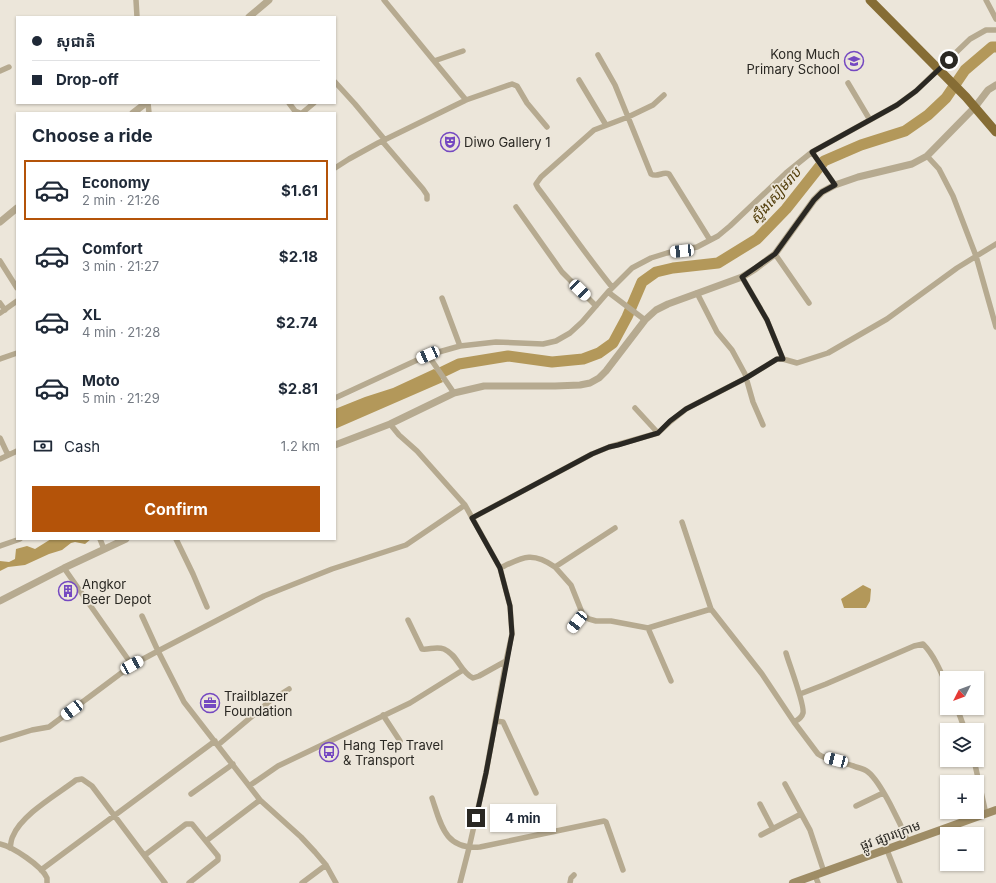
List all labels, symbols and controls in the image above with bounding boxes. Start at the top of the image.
text: សុជាតិ [56,32,96,51]
place label: Kong Much Primary School [747,46,840,77]
school or university icon: Kong Much Primary School [843,50,865,72]
route start [940,51,958,69]
text: Drop-off [56,70,119,89]
text: Choose a ride [32,125,153,146]
theatre icon: Diwo Gallery 1 [439,131,461,153]
place label: Diwo Gallery 1 [464,134,551,150]
water label: ស្ទឹងសៀមរាប [746,162,806,228]
icon: car [34,172,70,208]
text: Economy [82,173,150,192]
text: $1.61 [281,181,318,200]
text: 2 min · 21:26 [82,192,160,208]
icon: car [34,238,70,274]
text: Comfort [82,239,143,258]
car [669,244,695,258]
text: $2.18 [279,247,318,266]
text: 3 min · 21:27 [82,258,159,274]
car [567,277,593,303]
icon: car [34,304,70,340]
text: XL [82,305,102,324]
text: $2.74 [276,313,318,332]
text: 4 min · 21:28 [82,324,160,340]
car [415,345,441,365]
icon: car [34,370,70,406]
text: Moto [82,371,120,390]
text: $2.81 [278,379,318,398]
text: 5 min · 21:29 [82,390,160,406]
icon: cash [32,435,54,457]
text: Cash [64,437,100,456]
text: 1.2 km [281,438,320,454]
button: Confirm [32,486,320,532]
place label: Angkor Beer Depot [82,576,151,607]
building icon: Angkor Beer Depot [57,580,79,602]
car [565,609,589,635]
car [119,654,145,676]
north arrow [940,671,984,715]
map controls [940,671,984,871]
place label: Trailblazer Foundation [224,688,292,719]
office icon: Trailblazer Foundation [199,692,221,714]
car [59,698,85,722]
button: layers [940,723,984,767]
place label: Hang Tep Travel & Transport [343,737,443,768]
bus stop icon: Hang Tep Travel & Transport [318,741,340,763]
car [823,751,849,769]
button: + [940,775,984,819]
callout: 4 min [490,804,556,832]
route end [467,809,485,827]
text: 4 min [505,810,541,826]
street label: ផ្លូវ ផ្សារក្រោម [857,817,924,857]
button: − [940,827,984,871]

